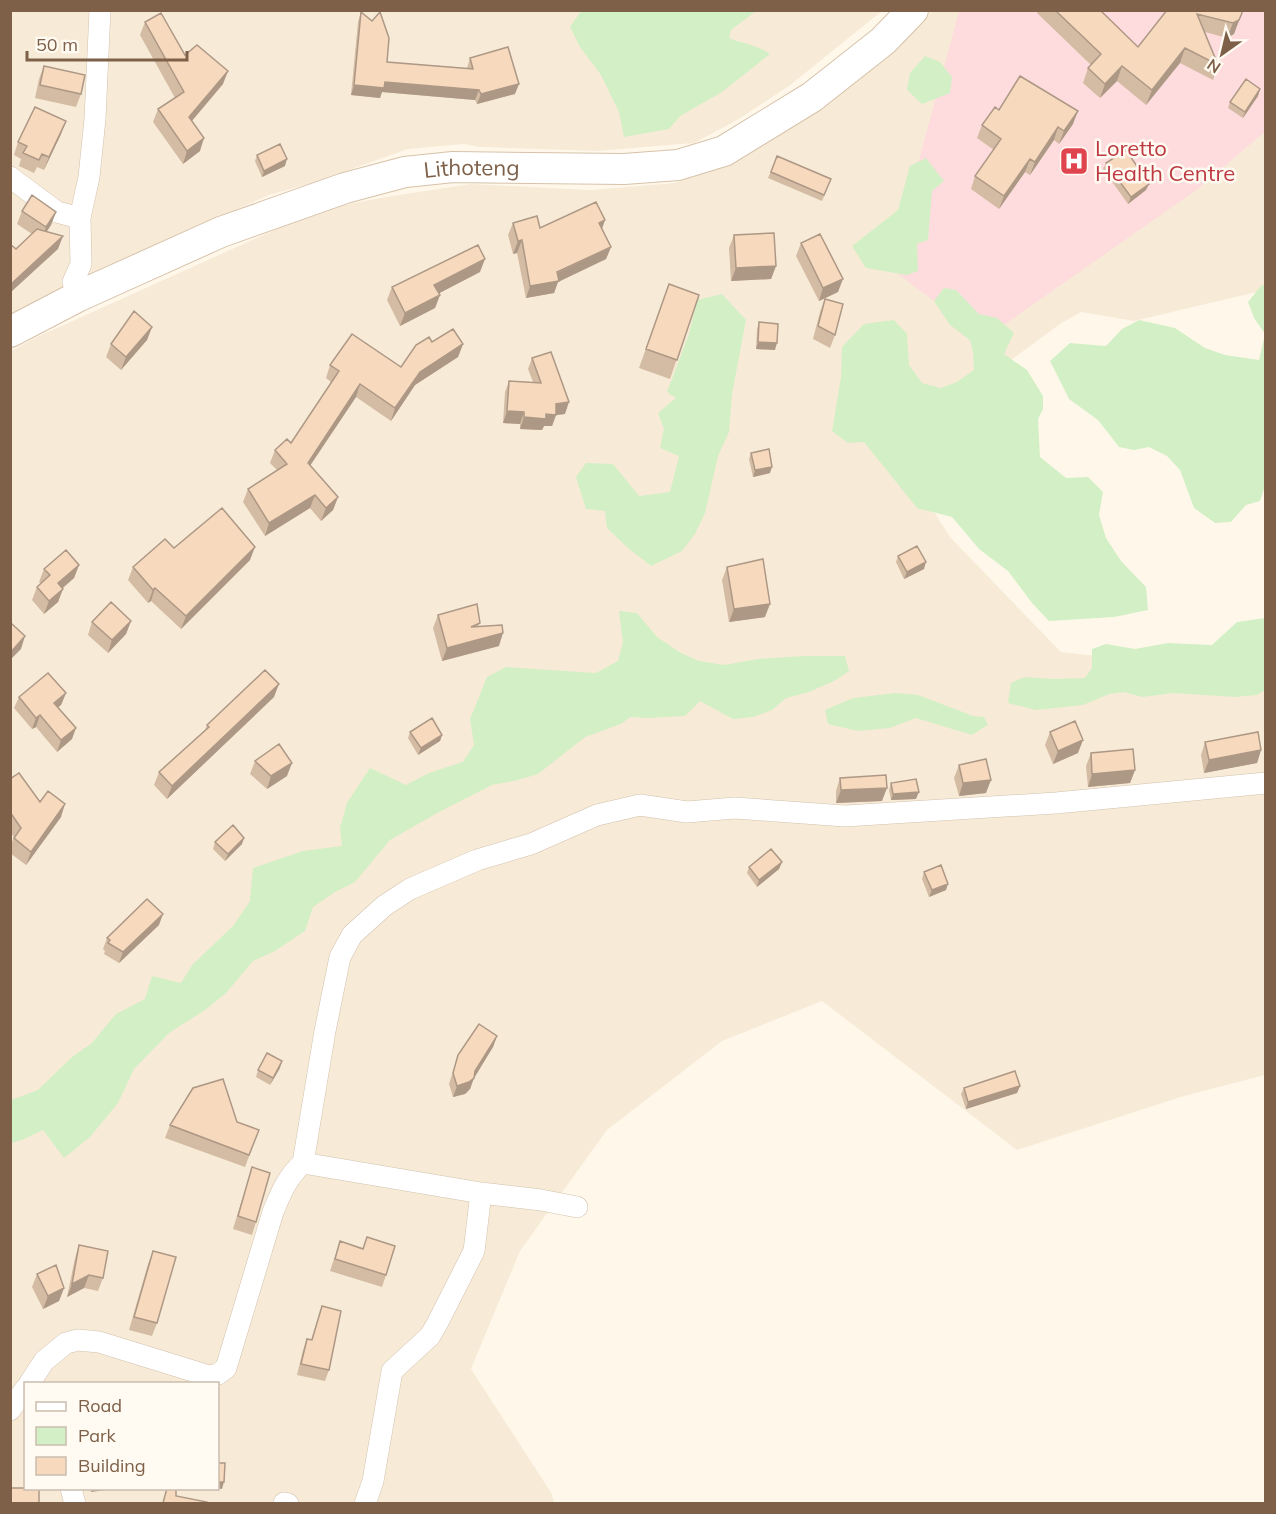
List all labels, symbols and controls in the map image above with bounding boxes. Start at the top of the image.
scale bar [27,24,188,62]
north arrow [1192,24,1252,84]
text: 50 m [36,33,78,56]
text: N [1203,55,1224,78]
place label: Loretto Health Centre [1095,134,1235,187]
hospital icon: Loretto Health Centre [1058,145,1090,177]
street label: Lithoteng [422,153,520,184]
legend [24,1382,219,1490]
text: Road [78,1394,122,1417]
text: Park [78,1424,117,1447]
text: Building [78,1454,146,1477]

